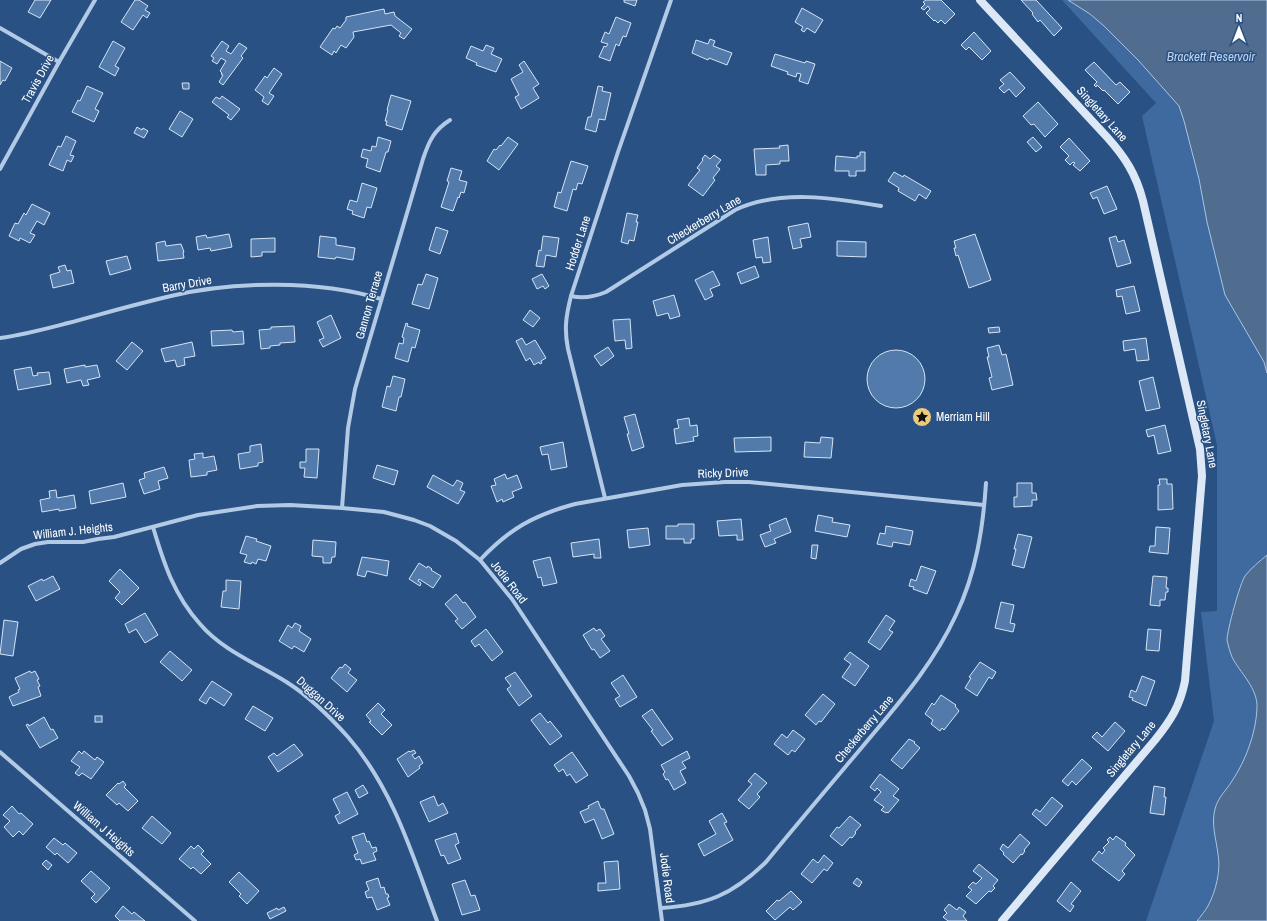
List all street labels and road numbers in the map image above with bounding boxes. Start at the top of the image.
street label: Travis Drive [18,52,58,106]
street label: Singletary Lane [1073,83,1131,145]
street label: Checkerberry Lane [664,192,744,248]
street label: Hodder Lane [562,213,594,273]
street label: Gannon Terrace [352,269,386,341]
street label: Barry Drive [161,272,213,296]
street label: Singletary Lane [1193,399,1221,469]
street label: Ricky Drive [697,464,749,482]
street label: William J. Heights [32,519,114,543]
street label: Jodie Road [487,557,531,607]
street label: Duggan Drive [293,673,349,725]
street label: Checkerberry Lane [831,692,897,766]
street label: Singletary Lane [1103,717,1159,781]
street label: William J Heights [70,798,138,860]
street label: Jodie Road [656,852,678,904]

